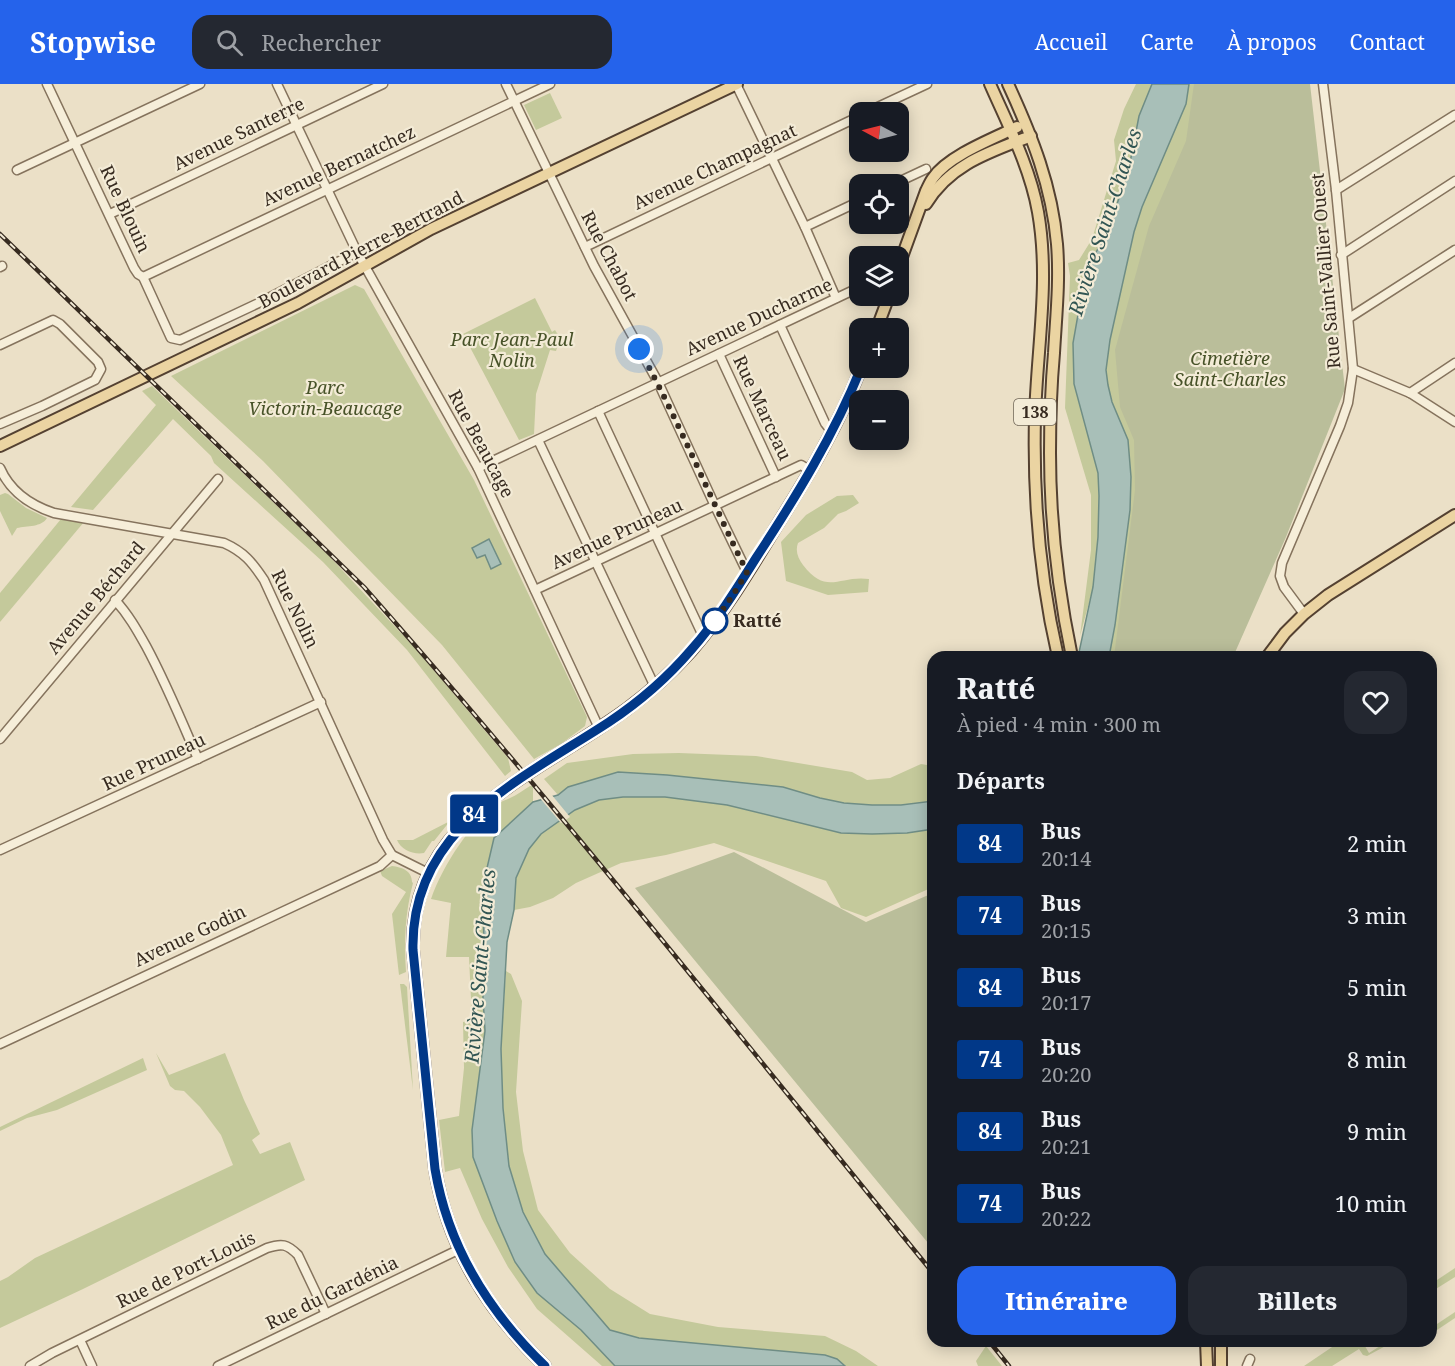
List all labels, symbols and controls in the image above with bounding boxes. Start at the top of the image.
search box [192,15,612,69]
text: Stopwise [30,23,156,61]
icon: search [213,26,246,59]
text: Rechercher [261,27,381,57]
text: Accueil [1035,28,1108,56]
text: Carte [1141,28,1194,56]
text: À propos [1227,28,1317,56]
text: Contact [1350,28,1425,56]
street label: Avenue Santerre [169,91,308,175]
north arrow [849,102,909,162]
map controls [849,102,909,450]
street label: Avenue Champagnat [629,118,800,214]
street label: Avenue Bernatchez [258,119,419,211]
water label: Rivière Saint-Charles [1061,125,1147,320]
street label: Rue Blouin [95,161,157,257]
street label: Rue Saint-Vallier Ouest [1304,172,1346,370]
button: locate [849,174,909,234]
street label: Boulevard Pierre-Bertrand [254,185,467,313]
street label: Rue Chabot [576,207,643,304]
button: layers [849,246,909,306]
street label: Avenue Ducharme [681,272,836,361]
button: + [849,318,909,378]
park label: Parc Jean-Paul Nolin [449,327,574,372]
your location [624,334,654,364]
park label: Cimetière Saint-Charles [1174,346,1286,391]
street label: Rue Marceau [728,351,798,464]
park label: Parc Victorin-Beaucage [248,375,402,420]
street label: Rue Beaucage [443,385,520,502]
button: − [849,390,909,450]
road number: 138 [1014,399,1056,425]
street label: Avenue Pruneau [547,492,687,574]
street label: Avenue Béchard [41,536,150,659]
street label: Rue Nolin [267,565,325,652]
marker: Ratté [702,608,728,634]
place label: Ratté [733,608,782,632]
text: Ratté [957,669,1035,707]
button: heart [1344,671,1407,734]
text: À pied · 4 min · 300 m [957,711,1161,738]
street label: Rue Pruneau [98,726,210,795]
text: Départs [957,765,1045,795]
line badge: 84 [447,794,501,834]
text: 84 [462,800,486,828]
text: Bus [1041,815,1081,845]
text: 2 min [1347,828,1407,858]
text: 84 [978,829,1002,857]
text: 20:14 [1041,845,1091,872]
water label: Rivière Saint-Charles [457,868,501,1065]
text: Bus [1041,887,1081,917]
street label: Avenue Godin [130,899,250,971]
text: 3 min [1347,900,1407,930]
text: 74 [978,901,1002,929]
text: 20:15 [1041,917,1091,944]
text: Bus [1041,959,1081,989]
text: 5 min [1347,972,1407,1002]
text: 84 [978,973,1002,1001]
text: 20:17 [1041,989,1091,1016]
text: Bus [1041,1031,1081,1061]
text: 8 min [1347,1044,1407,1074]
text: 74 [978,1045,1002,1073]
text: 20:20 [1041,1061,1091,1088]
text: Bus [1041,1103,1081,1133]
text: 9 min [1347,1116,1407,1146]
text: 84 [978,1117,1002,1145]
text: 20:21 [1041,1133,1091,1160]
text: Bus [1041,1175,1081,1205]
text: 10 min [1335,1188,1407,1218]
text: 74 [978,1189,1002,1217]
text: 20:22 [1041,1205,1091,1232]
street label: Rue de Port-Louis [112,1225,259,1313]
street label: Rue du Gardénia [261,1250,402,1335]
button: Itinéraire [957,1266,1176,1335]
button: Billets [1188,1266,1407,1335]

